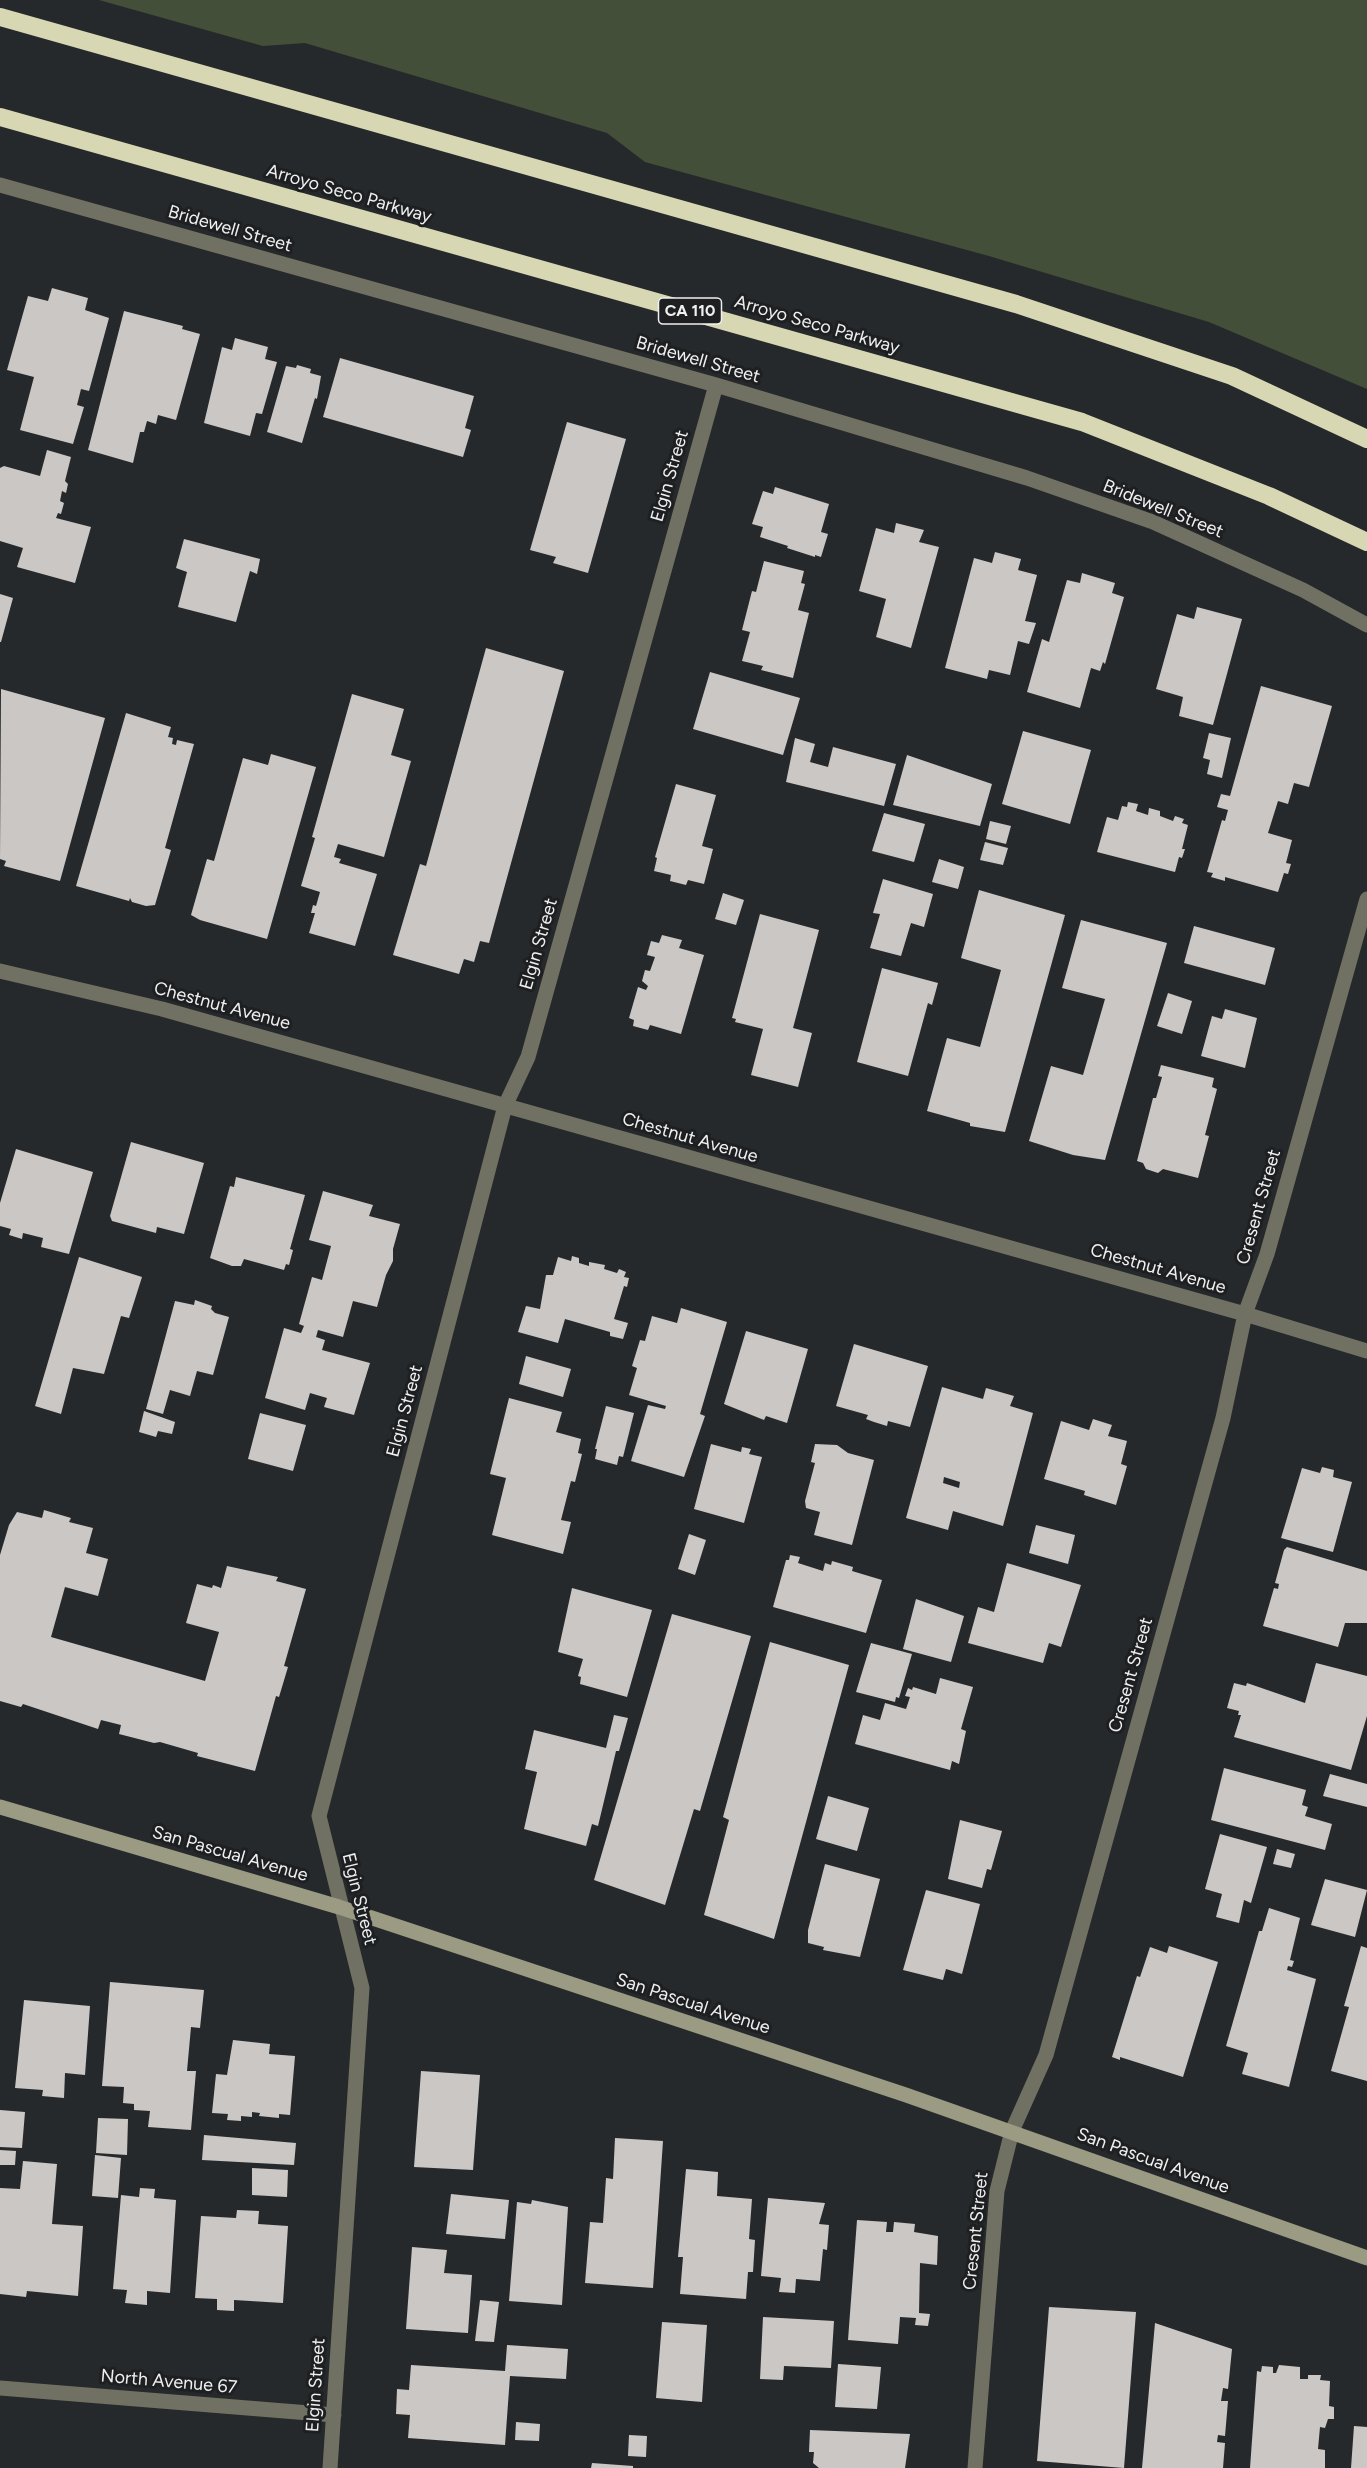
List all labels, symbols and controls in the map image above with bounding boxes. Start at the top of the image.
street label: Arroyo Seco Parkway [264,160,434,228]
street label: Bridewell Street [166,201,294,257]
street label: Arroyo Seco Parkway [732,291,902,359]
road number: CA 110 [658,298,722,324]
street label: Bridewell Street [634,332,762,388]
street label: Elgin Street [647,428,693,524]
street label: Bridewell Street [1100,475,1226,543]
street label: Elgin Street [516,896,562,992]
street label: Chestnut Avenue [151,977,293,1035]
street label: Chestnut Avenue [620,1108,760,1168]
street label: Cresent Street [1232,1147,1286,1267]
street label: Chestnut Avenue [1088,1239,1228,1299]
street label: Elgin Street [382,1363,428,1459]
street label: Cresent Street [1104,1615,1158,1735]
street label: San Pascual Avenue [150,1821,310,1887]
street label: Elgin Street [337,1851,381,1947]
street label: San Pascual Avenue [613,1969,773,2039]
street label: San Pascual Avenue [1074,2123,1232,2199]
street label: Cresent Street [959,2171,993,2291]
street label: Elgin Street [302,2337,330,2433]
street label: North Avenue 67 [100,2365,238,2399]

